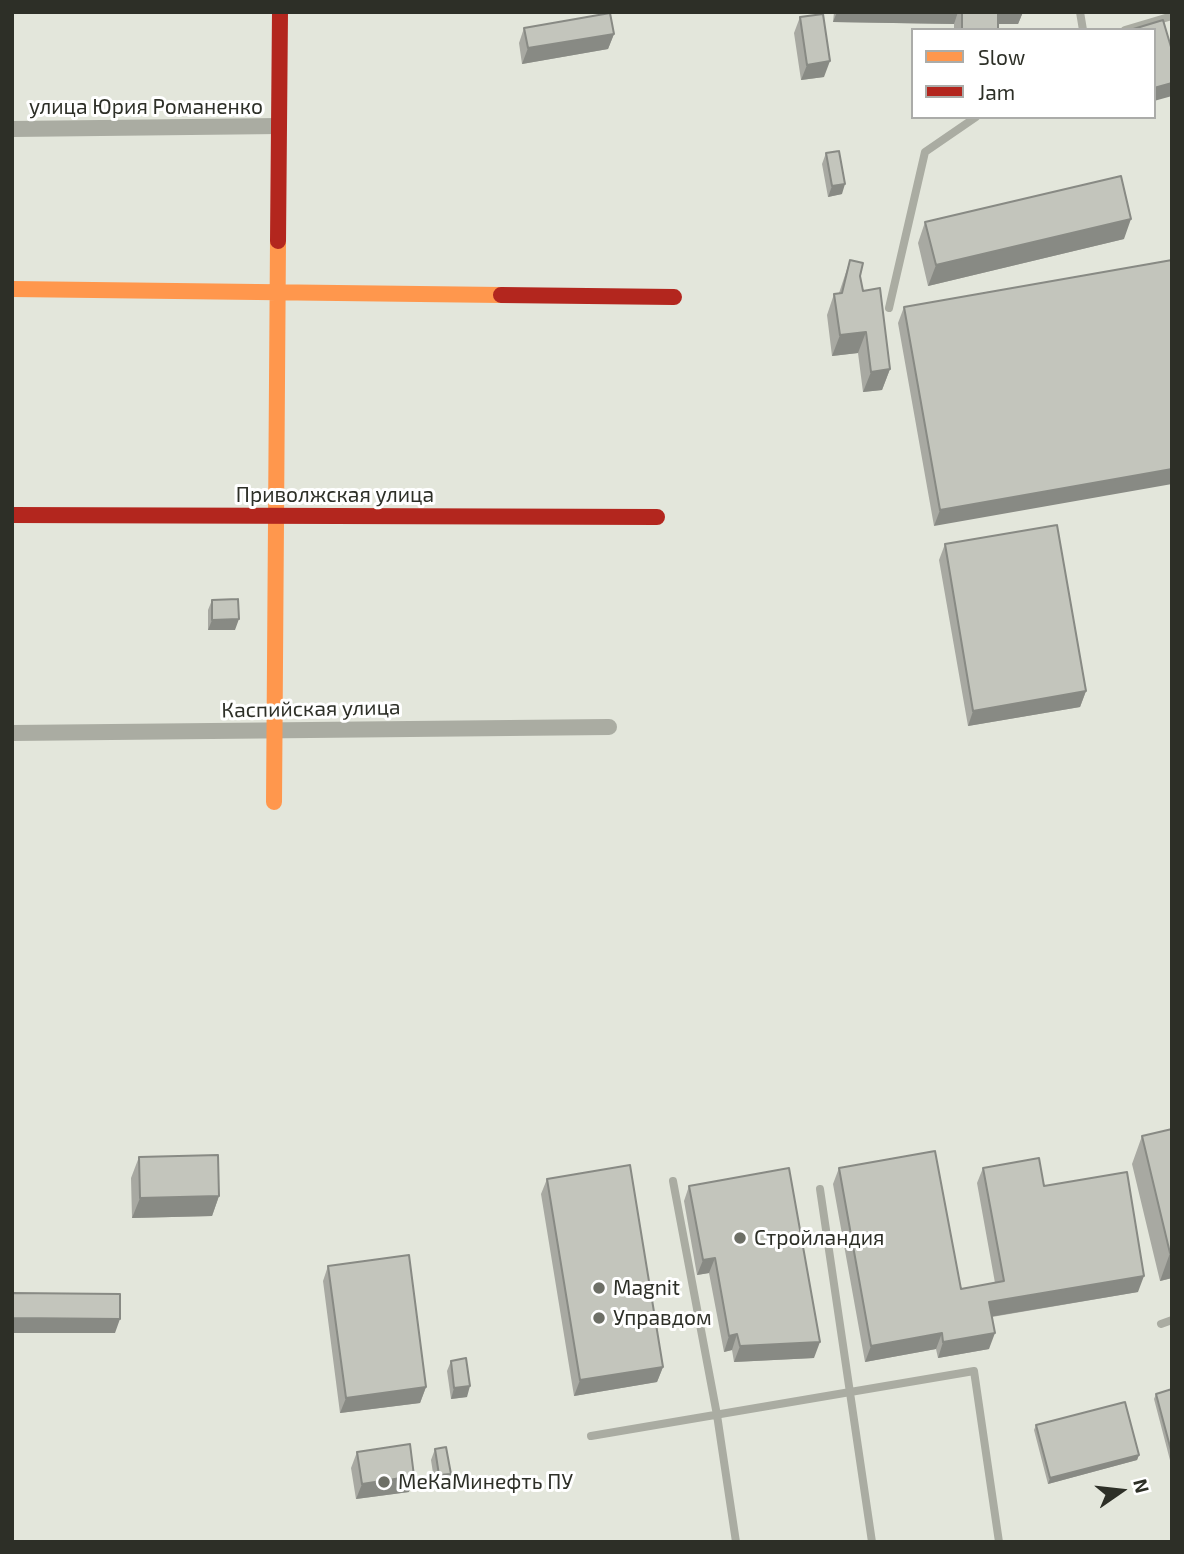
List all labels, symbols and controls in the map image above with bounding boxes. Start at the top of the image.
legend [911,28,1156,119]
text: Slow [978,44,1025,69]
text: Jam [978,79,1015,104]
street label: улица Юрия Романенко [29,94,263,120]
street label: Приволжская улица [236,482,434,508]
street label: Каспийская улица [221,695,401,723]
place label: Стройландия [754,1225,884,1251]
marker: Стройландия [732,1230,748,1246]
place label: Magnit [613,1275,680,1301]
marker: Magnit [591,1280,607,1296]
place label: Управдом [613,1305,712,1331]
marker: Управдом [591,1310,607,1326]
north arrow [1086,1456,1156,1526]
place label: МеКаМинефть ПУ [398,1469,573,1495]
marker: МеКаМинефть ПУ [376,1474,392,1490]
text: N [1129,1476,1155,1495]

